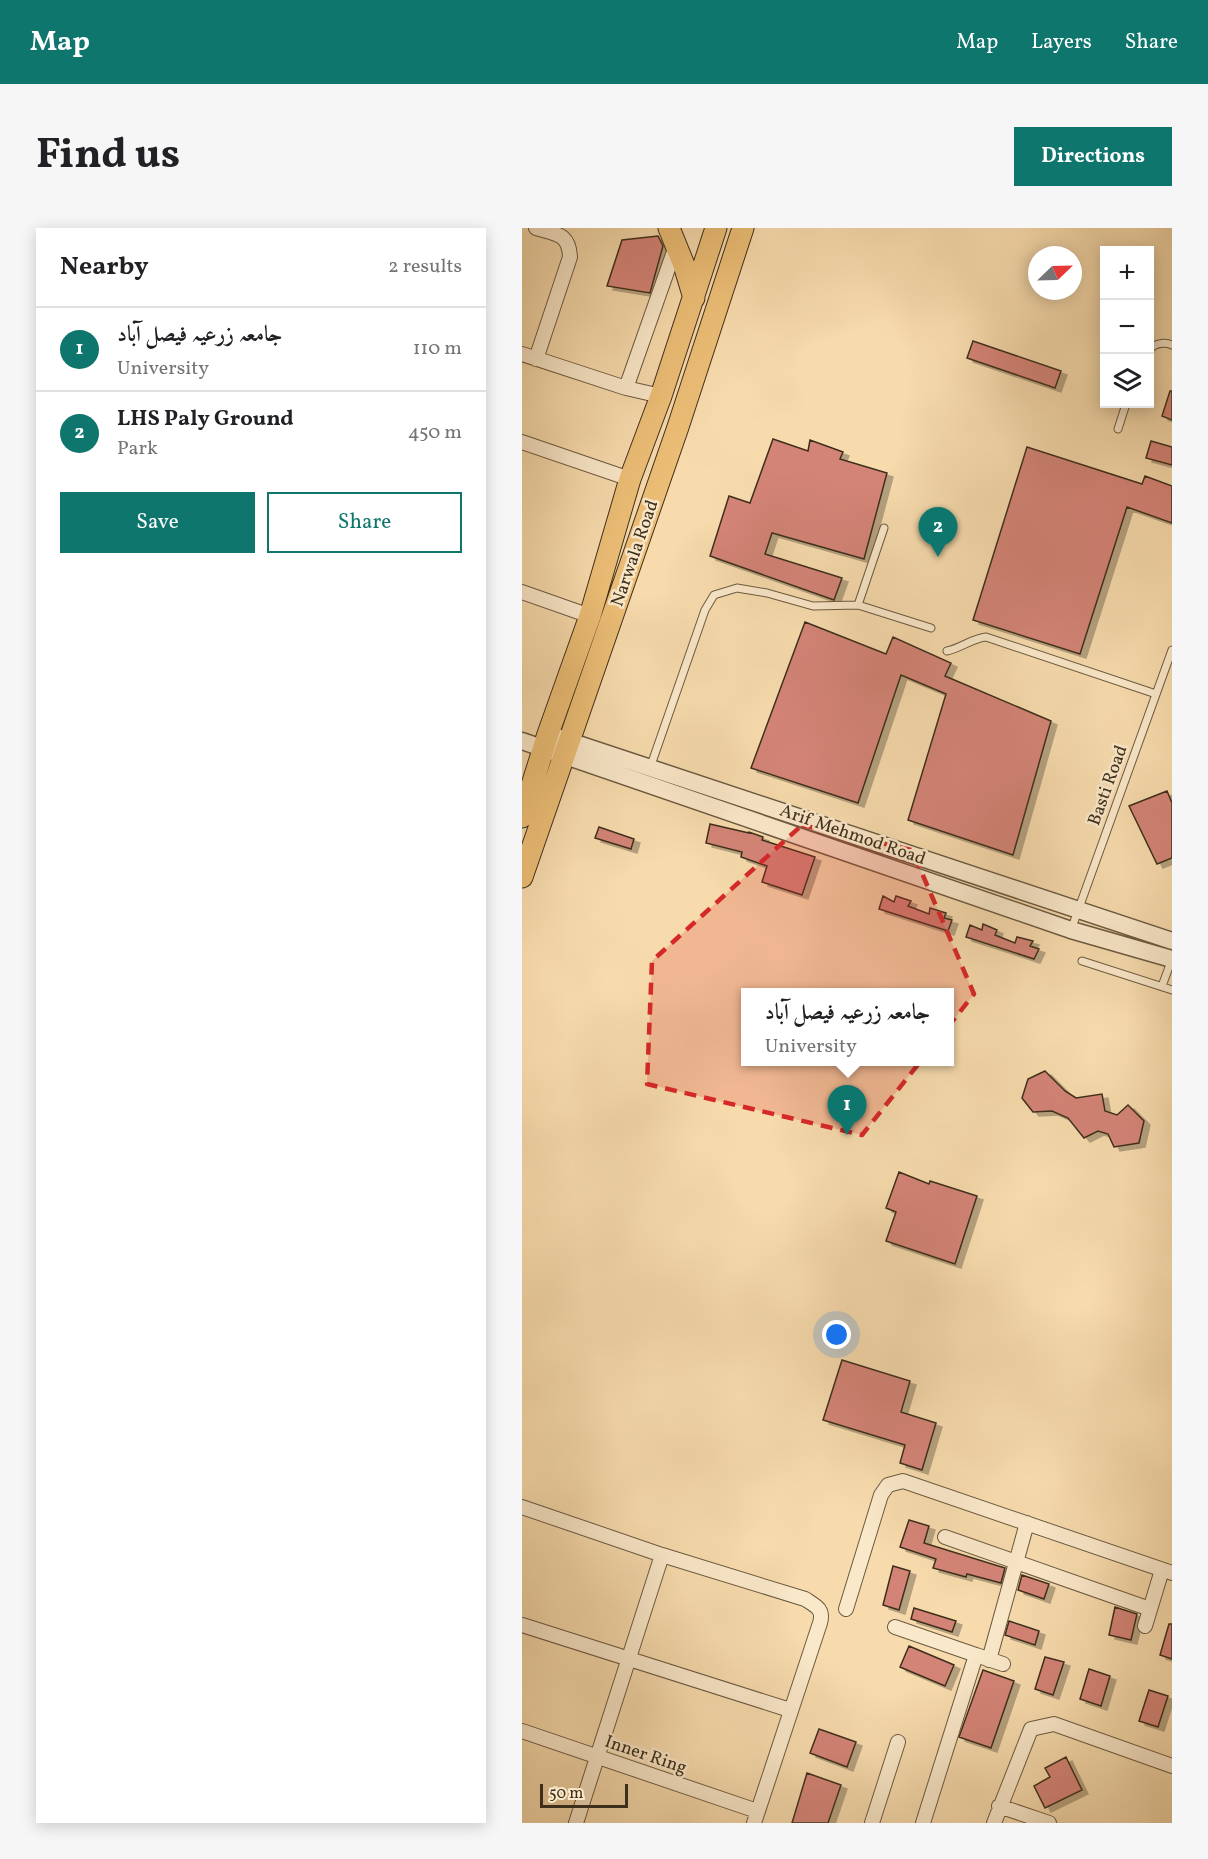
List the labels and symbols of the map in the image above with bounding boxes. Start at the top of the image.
north arrow [1028,246,1082,300]
street label: Narwala Road [605,497,665,610]
pin: 2 [918,508,958,557]
street label: Basti Road [1082,742,1134,829]
street label: Arif Mehmod Road [776,799,929,872]
pin: 1 [828,1086,866,1135]
your location [822,1320,851,1349]
street label: Inner Ring [601,1730,690,1781]
scale bar [540,1781,628,1808]

